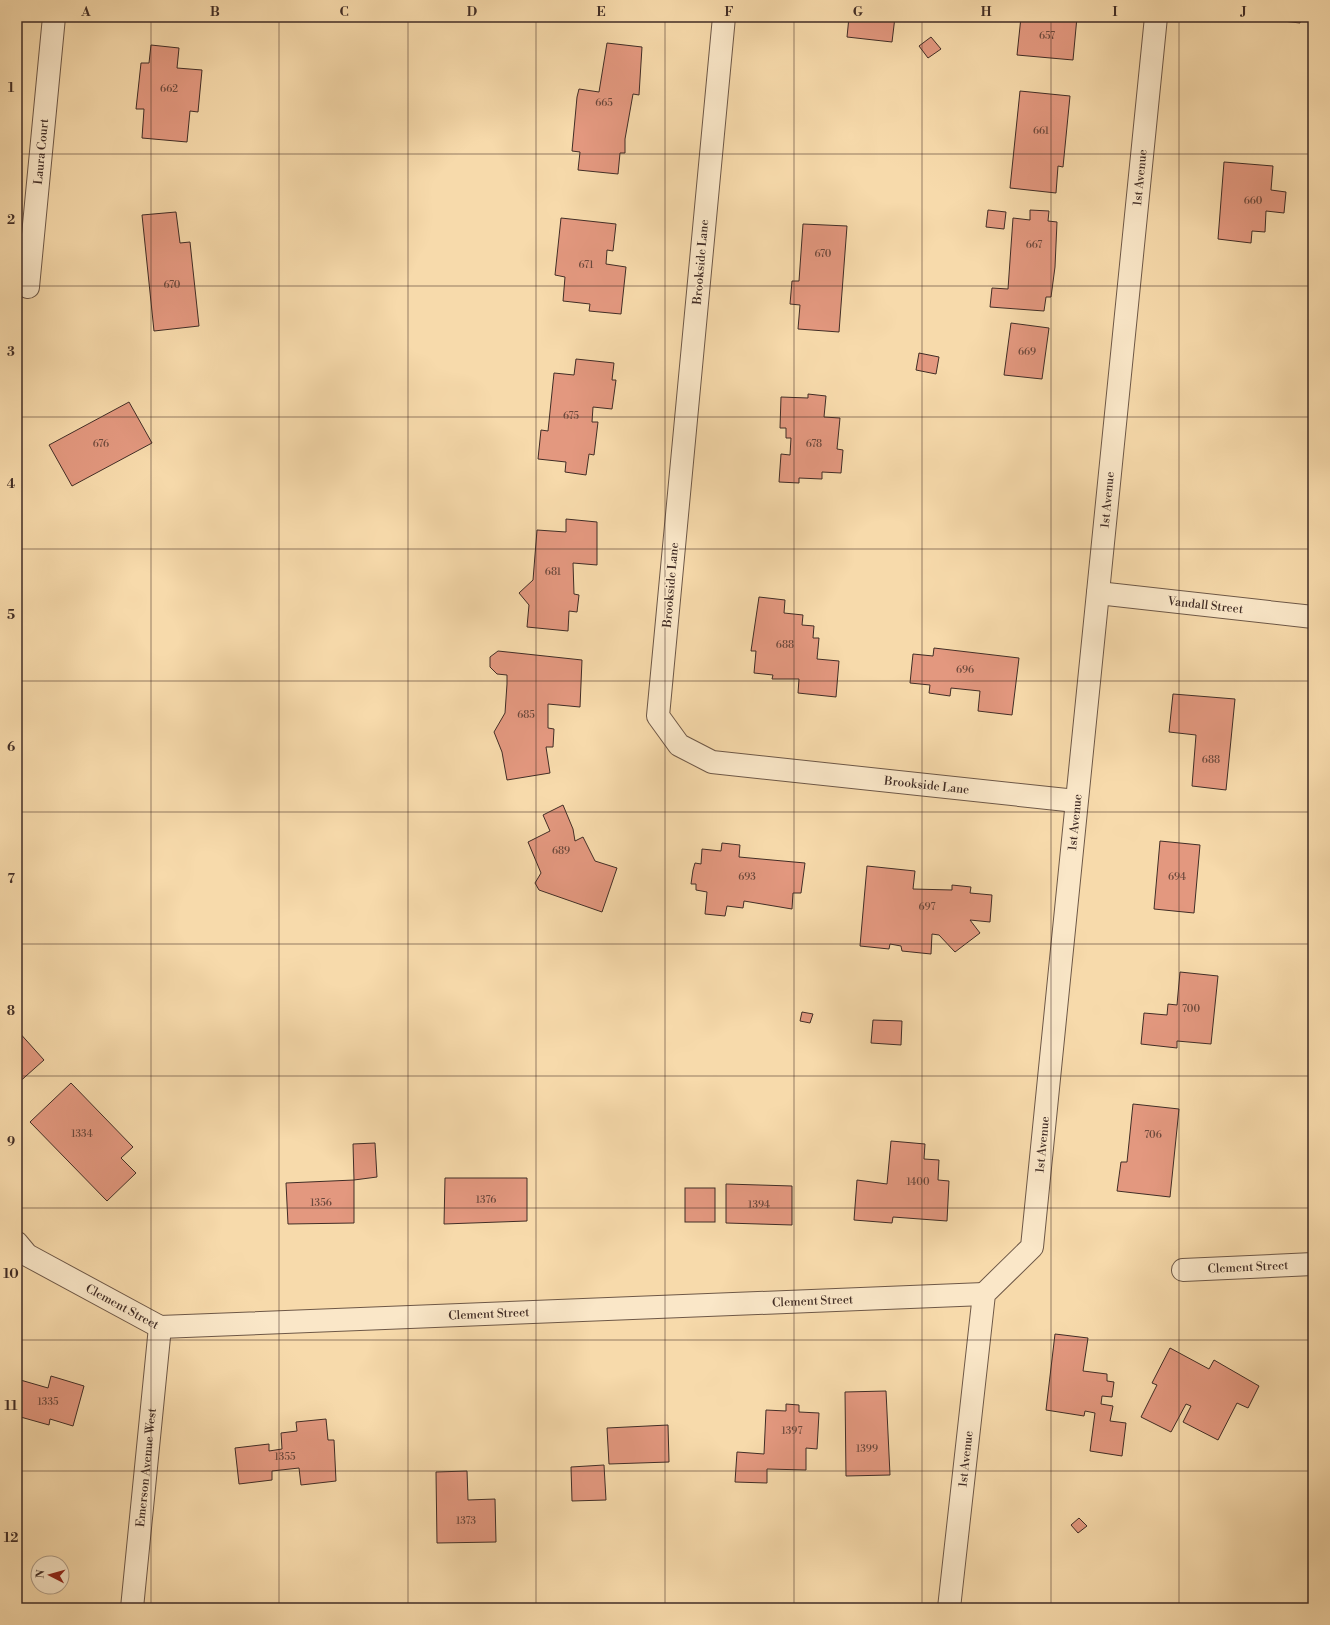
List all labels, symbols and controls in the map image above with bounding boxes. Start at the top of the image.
text: A [80,4,91,20]
text: B [210,4,220,20]
text: C [339,4,349,20]
text: D [467,4,477,20]
text: E [596,4,606,20]
text: F [724,4,734,20]
text: G [853,4,864,20]
text: H [981,4,992,20]
text: I [1112,4,1118,20]
text: J [1239,4,1247,20]
house number: 657 [1039,30,1055,42]
text: 1 [8,80,15,96]
house number: 662 [160,83,178,95]
house number: 665 [595,97,613,109]
street label: Laura Court [30,117,52,185]
house number: 661 [1033,125,1050,137]
street label: 1st Avenue [1130,149,1150,207]
house number: 660 [1244,195,1263,207]
text: 2 [7,212,15,228]
street label: Brookside Lane [690,219,712,306]
house number: 667 [1026,239,1042,251]
house number: 670 [815,248,832,260]
house number: 671 [578,259,594,271]
house number: 670 [164,279,181,291]
text: 3 [7,344,15,360]
house number: 669 [1018,346,1036,358]
house number: 675 [563,410,579,422]
house number: 676 [93,438,109,450]
house number: 678 [806,438,822,450]
street label: 1st Avenue [1097,471,1118,529]
text: 4 [7,476,16,492]
street label: Brookside Lane [660,542,682,629]
house number: 681 [545,566,562,578]
street label: Vandall Street [1166,593,1245,617]
text: 5 [7,607,15,623]
house number: 688 [776,639,794,651]
house number: 696 [956,664,974,676]
house number: 685 [517,709,535,721]
text: 6 [7,739,15,755]
house number: 688 [1202,754,1220,766]
street label: Brookside Lane [882,773,970,797]
street label: 1st Avenue [1065,793,1085,851]
house number: 689 [552,845,570,857]
text: 7 [7,871,15,887]
house number: 693 [738,871,756,883]
house number: 694 [1168,871,1186,883]
house number: 697 [918,901,936,913]
text: 8 [7,1003,15,1019]
house number: 700 [1182,1003,1200,1015]
street label: 1st Avenue [1032,1116,1053,1174]
house number: 1334 [71,1128,93,1140]
house number: 706 [1144,1129,1162,1141]
text: 9 [7,1134,15,1150]
house number: 1400 [906,1176,930,1188]
house number: 1376 [476,1194,496,1206]
house number: 1356 [310,1197,332,1209]
house number: 1394 [748,1199,770,1211]
street label: Clement Street [1207,1258,1289,1276]
text: 10 [3,1266,19,1282]
street label: Clement Street [83,1281,162,1333]
street label: Clement Street [772,1292,854,1310]
street label: Clement Street [448,1305,530,1323]
house number: 1335 [38,1396,59,1408]
text: 11 [5,1398,18,1414]
street label: Emerson Avenue West [133,1407,159,1528]
house number: 1397 [782,1425,802,1437]
street label: 1st Avenue [955,1430,976,1488]
house number: 1399 [856,1443,878,1455]
house number: 1355 [275,1451,296,1463]
house number: 1373 [456,1515,477,1527]
text: 12 [4,1530,18,1546]
north arrow [30,1555,70,1595]
text: N [34,1569,48,1579]

